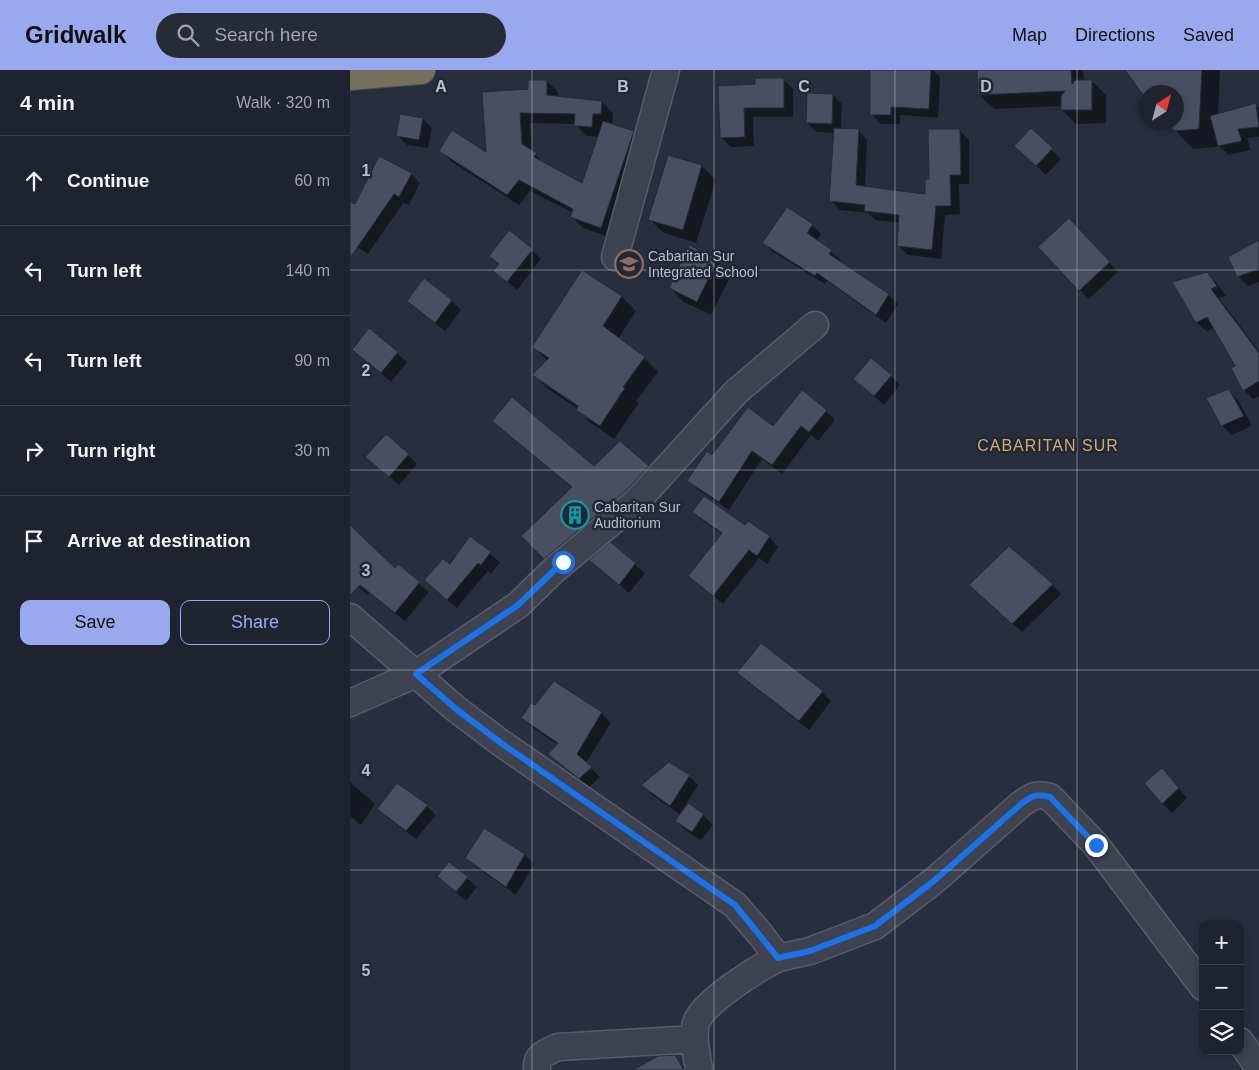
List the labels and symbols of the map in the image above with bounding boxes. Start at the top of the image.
text: A [435,78,447,95]
text: B [617,78,629,95]
text: C [798,78,810,95]
text: D [980,78,992,95]
north arrow [1139,85,1184,130]
text: 1 [362,162,371,179]
place label: Cabaritan Sur Integrated School [648,248,758,280]
school or university icon: Cabaritan Sur Integrated School [614,249,644,279]
text: 2 [362,362,371,379]
district label: CABARITAN SUR [977,437,1119,454]
place label: Cabaritan Sur Auditorium [594,499,681,531]
building icon: Cabaritan Sur Auditorium [560,500,590,530]
route start [552,551,575,574]
text: 3 [362,562,371,579]
text: 4 [362,762,371,779]
route end [1085,834,1108,857]
text: 5 [362,962,371,979]

